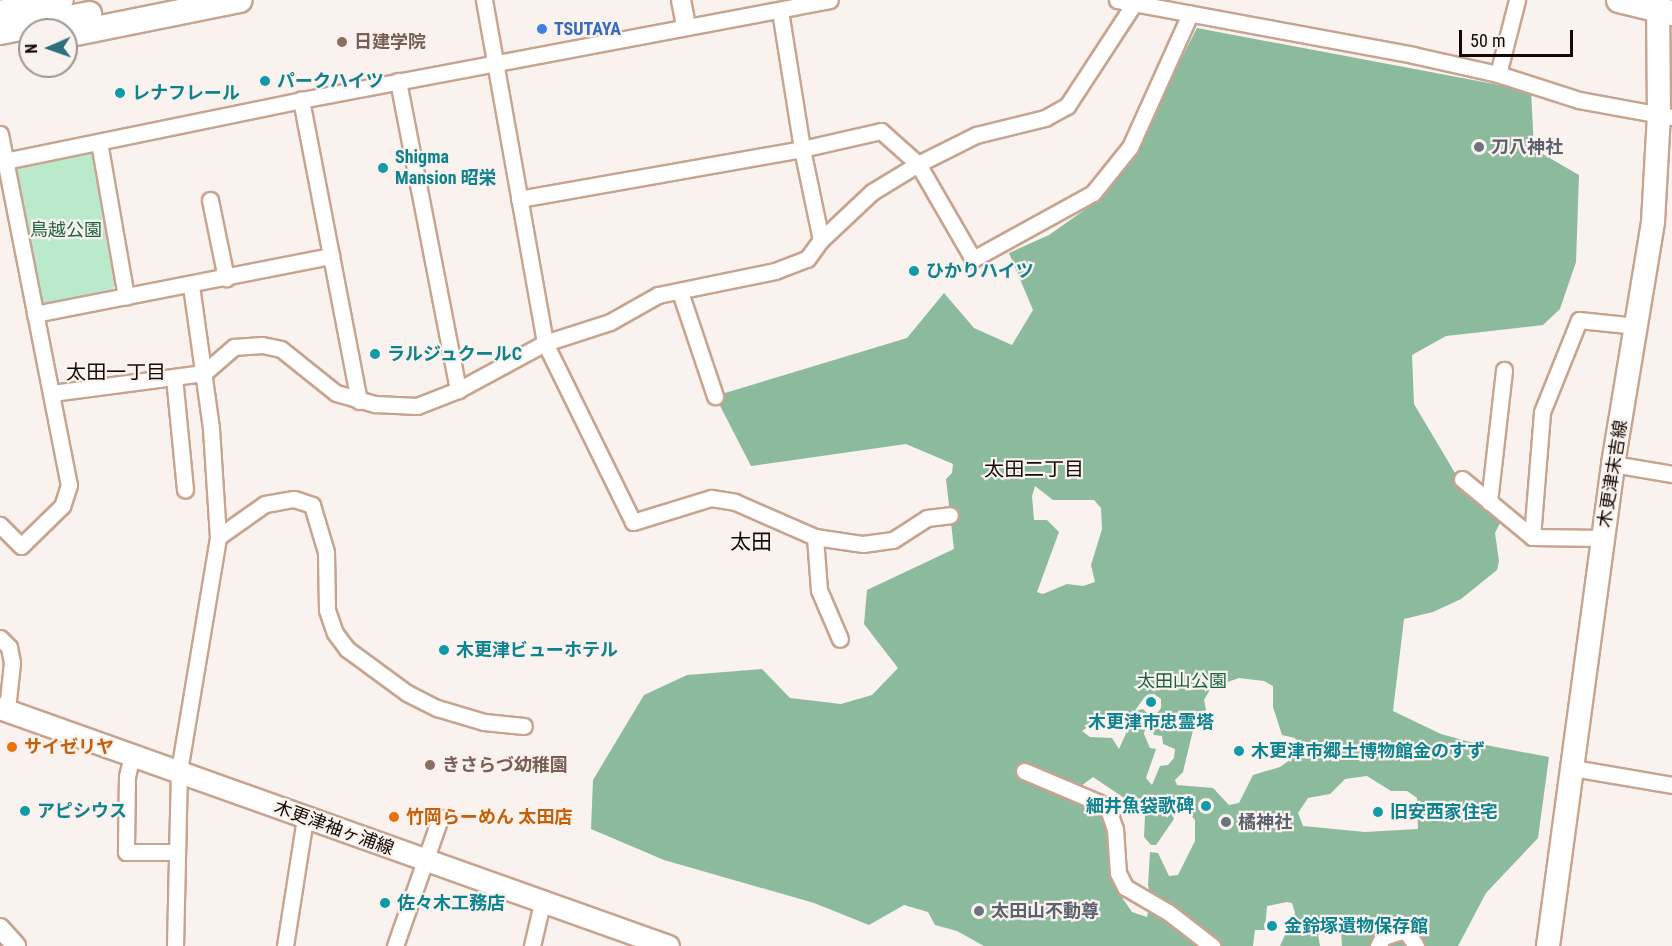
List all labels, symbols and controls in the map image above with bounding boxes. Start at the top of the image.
north arrow [18,18,78,78]
place label: TSUTAYA [554,18,621,40]
scale bar [1462,18,1576,56]
marker: TSUTAYA [535,22,549,36]
text: 50 m [1470,30,1505,51]
place label: 日建学院 [354,31,426,53]
marker: 日建学院 [335,35,349,49]
text: N [22,43,41,54]
place label: パークハイツ [277,70,385,92]
marker: パークハイツ [258,74,272,88]
place label: レナフレール [132,82,240,104]
marker: レナフレール [113,86,127,100]
place label: 刀八神社 [1491,136,1563,158]
marker: 刀八神社 [1472,140,1486,154]
place label: Shigma Mansion 昭栄 [395,147,497,190]
marker: Shigma Mansion 昭栄 [376,161,390,175]
park label: 鳥越公園 [30,219,102,241]
place label: ひかりハイツ [926,260,1034,282]
marker: ひかりハイツ [907,264,921,278]
place label: ラルジュクールC [387,343,523,365]
marker: ラルジュクールC [368,347,382,361]
district label: 太田一丁目 [66,360,166,384]
street label: 木更津末吉線 [1594,419,1632,529]
district label: 太田二丁目 [984,457,1084,481]
district label: 太田 [730,529,772,555]
place label: 木更津ビューホテル [456,639,618,661]
marker: 木更津ビューホテル [437,643,451,657]
park label: 太田山公園 [1137,670,1227,692]
marker: 木更津市忠霊塔 [1144,695,1158,709]
place label: 木更津市忠霊塔 [1088,711,1214,733]
place label: サイゼリヤ [24,736,114,758]
marker: サイゼリヤ [5,740,19,754]
place label: 木更津市郷土博物館金のすず [1251,740,1485,762]
marker: 木更津市郷土博物館金のすず [1232,744,1246,758]
place label: きさらづ幼稚園 [442,754,568,776]
marker: きさらづ幼稚園 [423,758,437,772]
place label: 細井魚袋歌碑 [1086,795,1194,817]
street label: 木更津袖ヶ浦線 [271,796,397,860]
marker: 細井魚袋歌碑 [1199,799,1213,813]
place label: アピシウス [37,800,127,822]
place label: 旧安西家住宅 [1390,801,1498,823]
marker: アピシウス [18,804,32,818]
marker: 旧安西家住宅 [1371,805,1385,819]
place label: 竹岡らーめん 太田店 [406,806,572,828]
marker: 竹岡らーめん 太田店 [387,810,401,824]
place label: 橘神社 [1238,811,1292,833]
marker: 橘神社 [1219,815,1233,829]
place label: 佐々木工務店 [397,892,505,914]
marker: 佐々木工務店 [378,896,392,910]
place label: 太田山不動尊 [991,900,1099,922]
marker: 太田山不動尊 [972,904,986,918]
place label: 金鈴塚遺物保存館 [1284,915,1428,937]
marker: 金鈴塚遺物保存館 [1265,919,1279,933]

